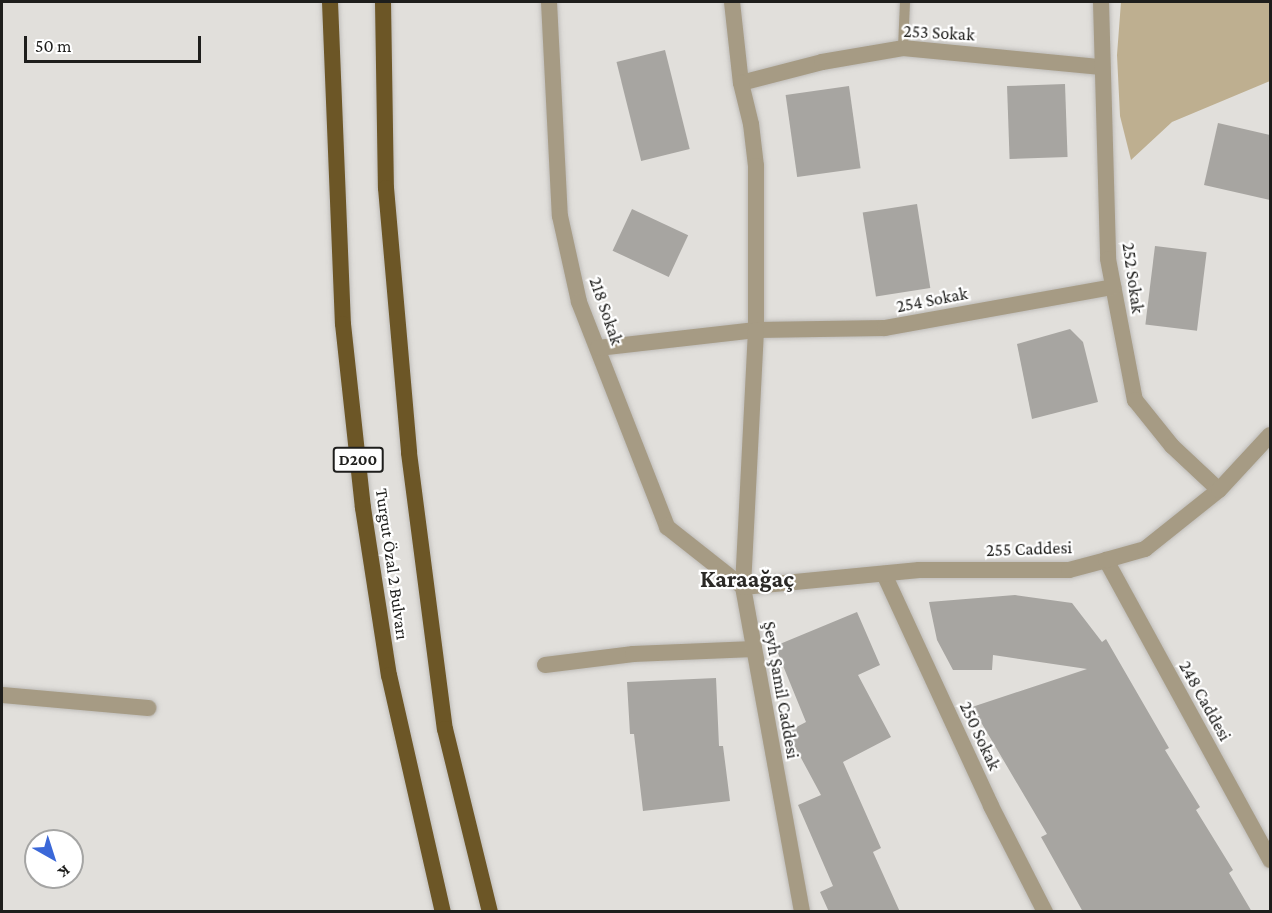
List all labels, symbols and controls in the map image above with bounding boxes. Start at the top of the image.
street label: 253 Sokak [903,20,975,46]
scale bar [27,24,204,62]
text: 50 m [35,36,72,56]
street label: 252 Sokak [1117,241,1149,315]
street label: 218 Sokak [584,274,628,348]
street label: 254 Sokak [894,282,970,318]
road number: D200 [332,447,384,473]
street label: Turgut Özal 2 Bulvarı [371,487,413,641]
street label: 255 Caddesi [986,537,1072,561]
district label: Karaağaç [700,565,794,593]
street label: Şeyh Şamil Caddesi [758,620,804,760]
street label: 248 Caddesi [1174,657,1236,745]
street label: 250 Sokak [955,698,1005,774]
north arrow [24,829,84,889]
text: K [55,862,74,882]

